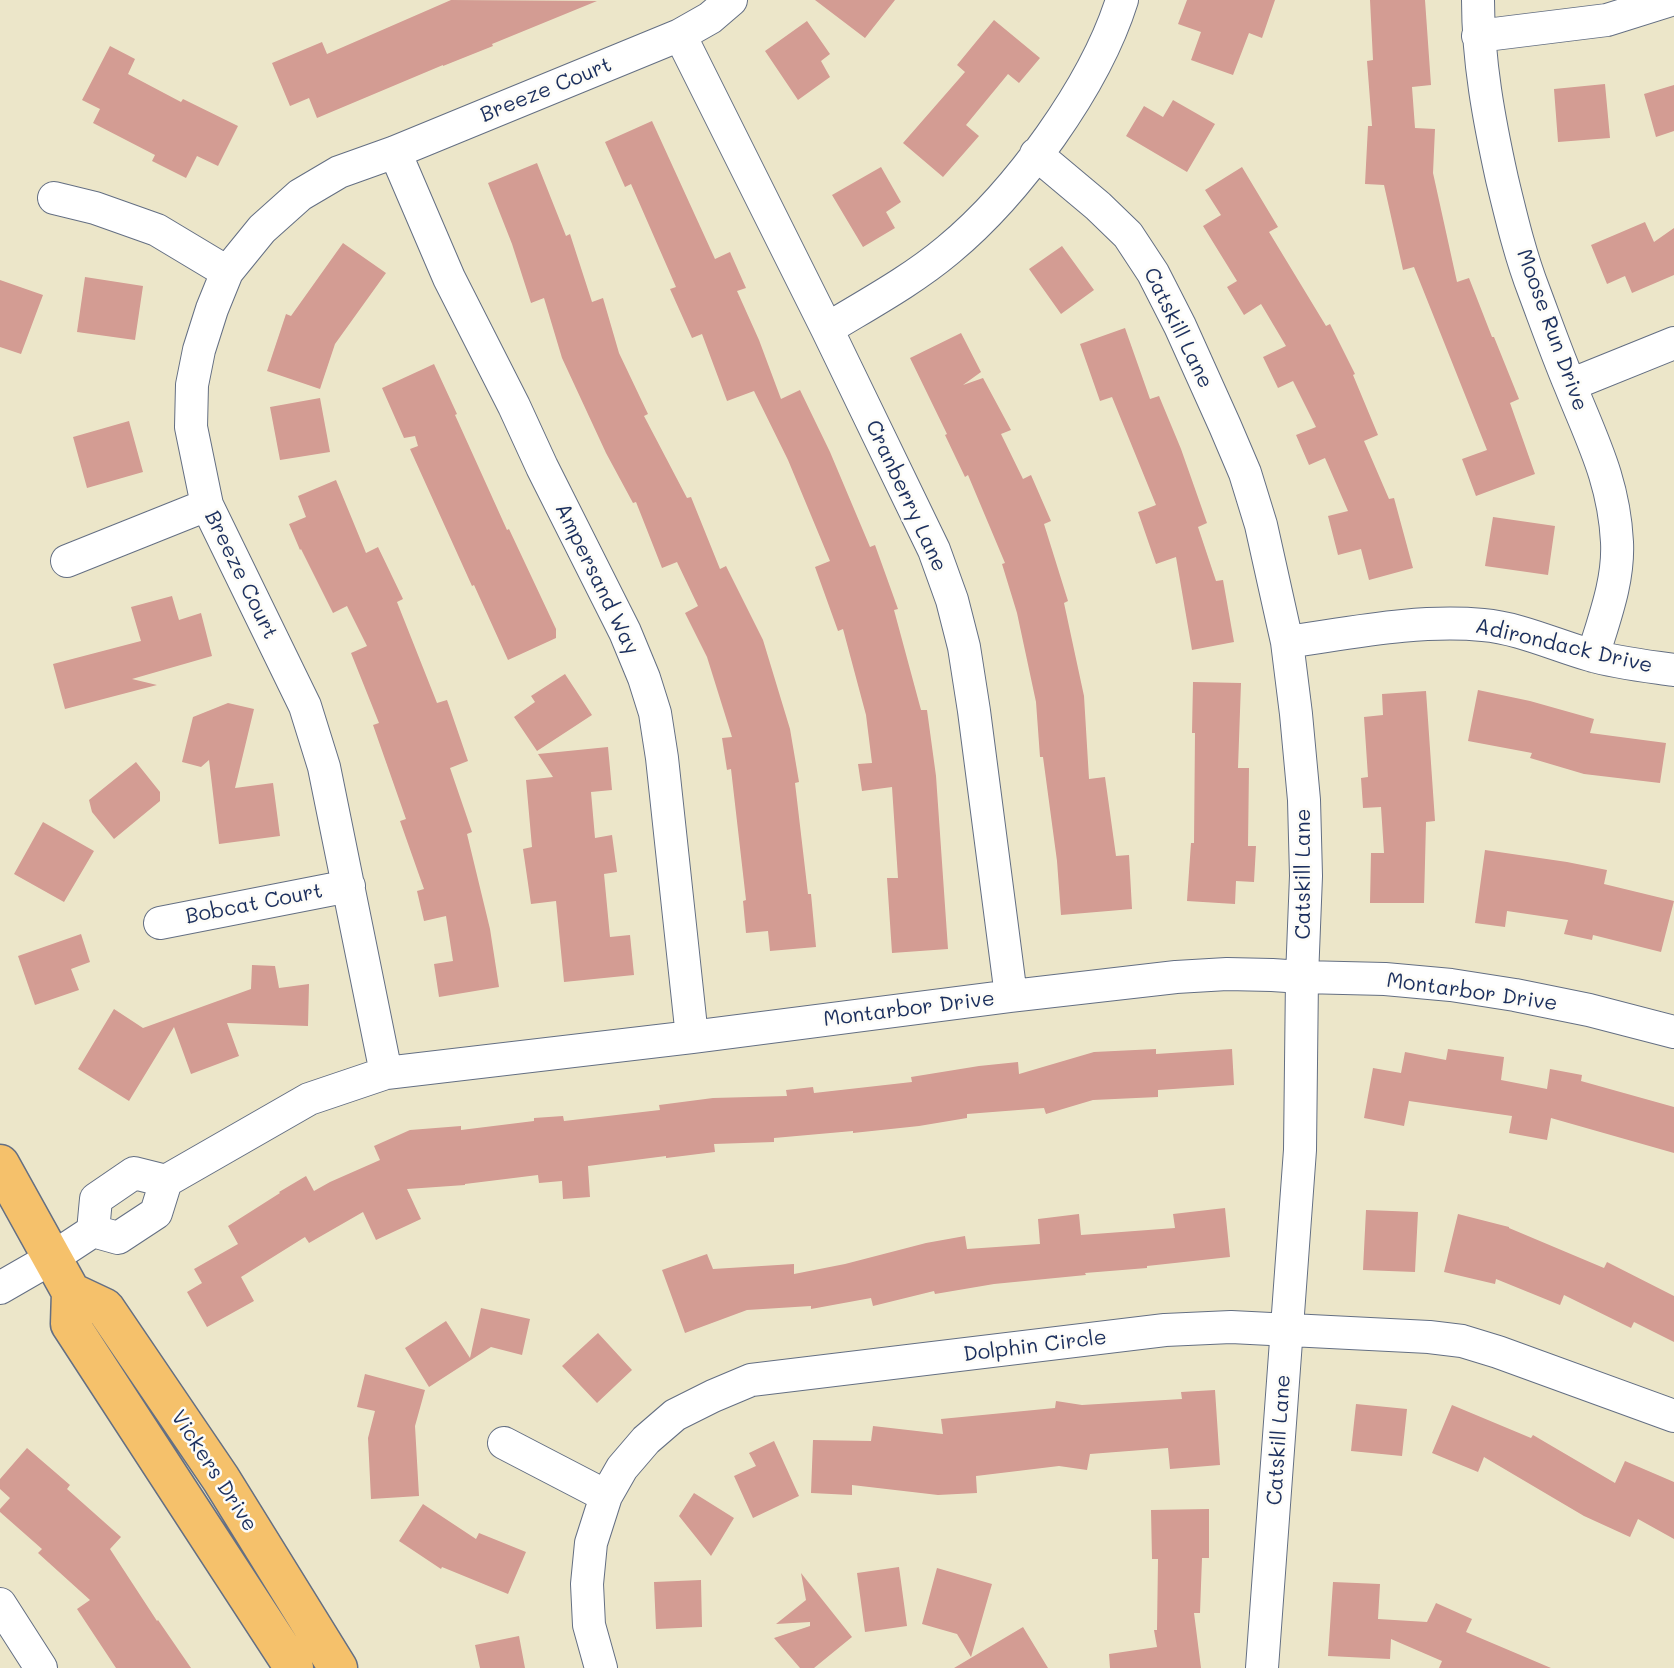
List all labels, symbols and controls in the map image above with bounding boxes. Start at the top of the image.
street label: Breeze Court [477,52,615,128]
street label: Moose Run Drive [1511,246,1593,414]
street label: Catskill Lane [1138,264,1218,392]
street label: Cranberry Lane [860,416,952,576]
street label: Ampersand Way [549,499,645,659]
street label: Breeze Court [199,507,283,643]
street label: Adirondack Drive [1473,613,1655,679]
street label: Catskill Lane [1291,808,1317,940]
street label: Bobcat Court [183,878,325,930]
street label: Montarbor Drive [1385,968,1559,1016]
street label: Montarbor Drive [822,986,996,1032]
street label: Dolphin Circle [962,1325,1108,1367]
street label: Catskill Lane [1262,1374,1296,1506]
street label: Vickers Drive [165,1406,263,1536]

